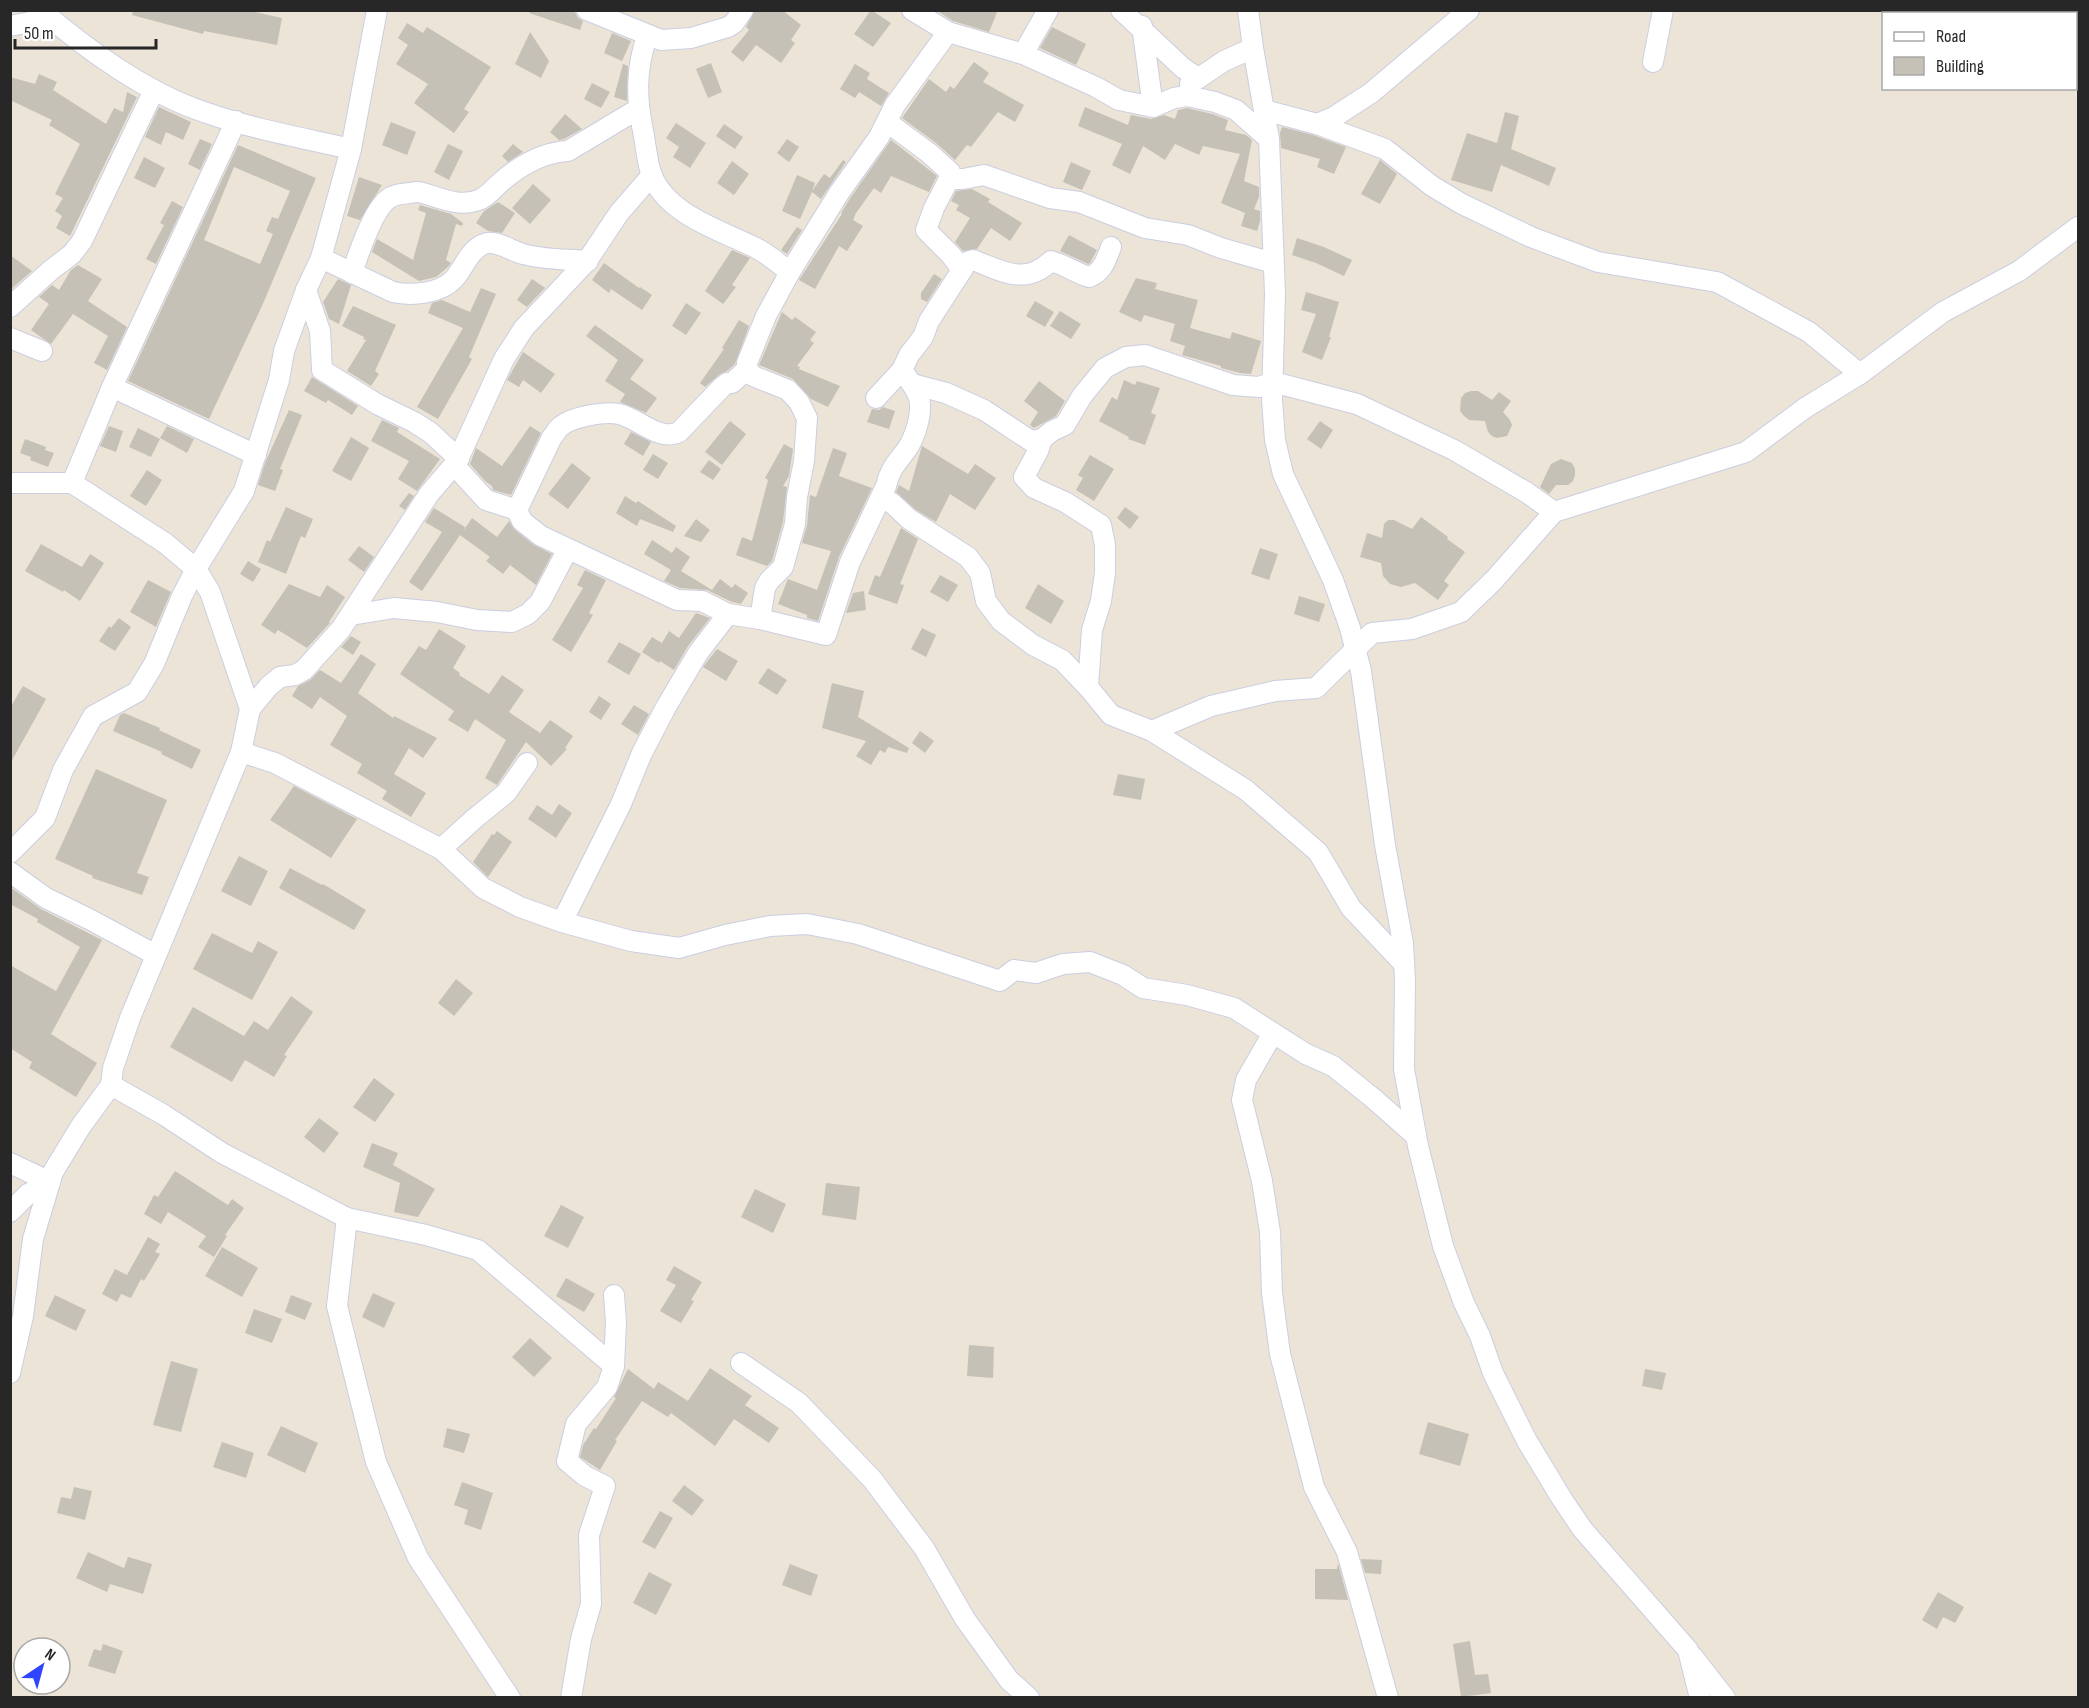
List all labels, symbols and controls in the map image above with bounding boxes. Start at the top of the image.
scale bar [15,12,156,50]
legend [1882,12,2077,90]
text: 50 m [24,23,54,44]
text: Road [1936,26,1966,47]
text: Building [1936,56,1984,77]
north arrow [12,1636,72,1696]
text: N [41,1645,59,1665]

